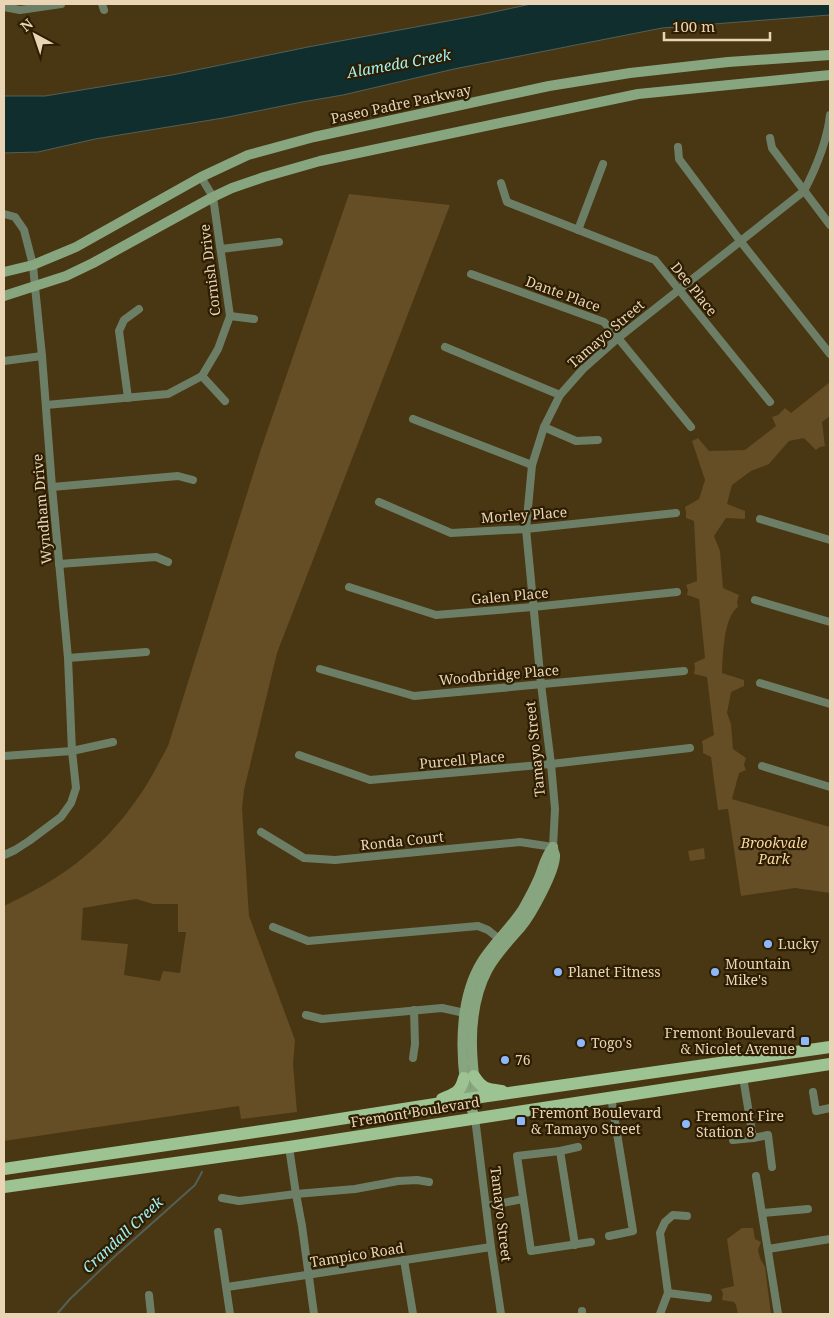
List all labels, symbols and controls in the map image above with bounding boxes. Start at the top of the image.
north arrow [10,10,60,60]
scale bar [664,10,770,42]
text: N [16,14,37,35]
text: 100 m [672,16,715,36]
water label: Alameda Creek [344,44,453,82]
street label: Paseo Padre Parkway [329,79,473,128]
street label: Cornish Drive [194,223,225,317]
street label: Dee Place [667,258,722,319]
street label: Dante Place [523,271,603,316]
street label: Tamayo Street [563,295,648,372]
street label: Wyndham Drive [27,453,56,565]
street label: Morley Place [480,502,568,527]
street label: Galen Place [471,583,549,608]
street label: Woodbridge Place [438,660,560,689]
street label: Tamayo Street [520,700,549,798]
street label: Purcell Place [418,746,505,773]
street label: Ronda Court [359,827,445,854]
park label: Brookvale Park [740,833,807,868]
place label: Lucky [778,934,819,953]
marker: Lucky [762,938,774,950]
place label: Mountain Mike's [725,954,790,989]
place label: Planet Fitness [568,962,661,981]
marker: Planet Fitness [552,966,564,978]
marker: Mountain Mike's [709,966,721,978]
place label: Fremont Boulevard & Nicolet Avenue [665,1023,795,1058]
place label: Togo's [591,1033,632,1052]
marker: Fremont Boulevard & Nicolet Avenue [799,1035,811,1047]
marker: Togo's [575,1037,587,1049]
place label: 76 [515,1050,531,1069]
marker: 76 [499,1054,511,1066]
street label: Fremont Boulevard [349,1092,481,1131]
place label: Fremont Boulevard & Tamayo Street [531,1103,662,1138]
place label: Fremont Fire Station 8 [696,1106,784,1141]
marker: Fremont Boulevard & Tamayo Street [515,1115,527,1127]
marker: Fremont Fire Station 8 [680,1118,692,1130]
street label: Tamayo Street [486,1165,517,1263]
water label: Crandall Creek [78,1191,167,1277]
street label: Tampico Road [309,1238,406,1271]

